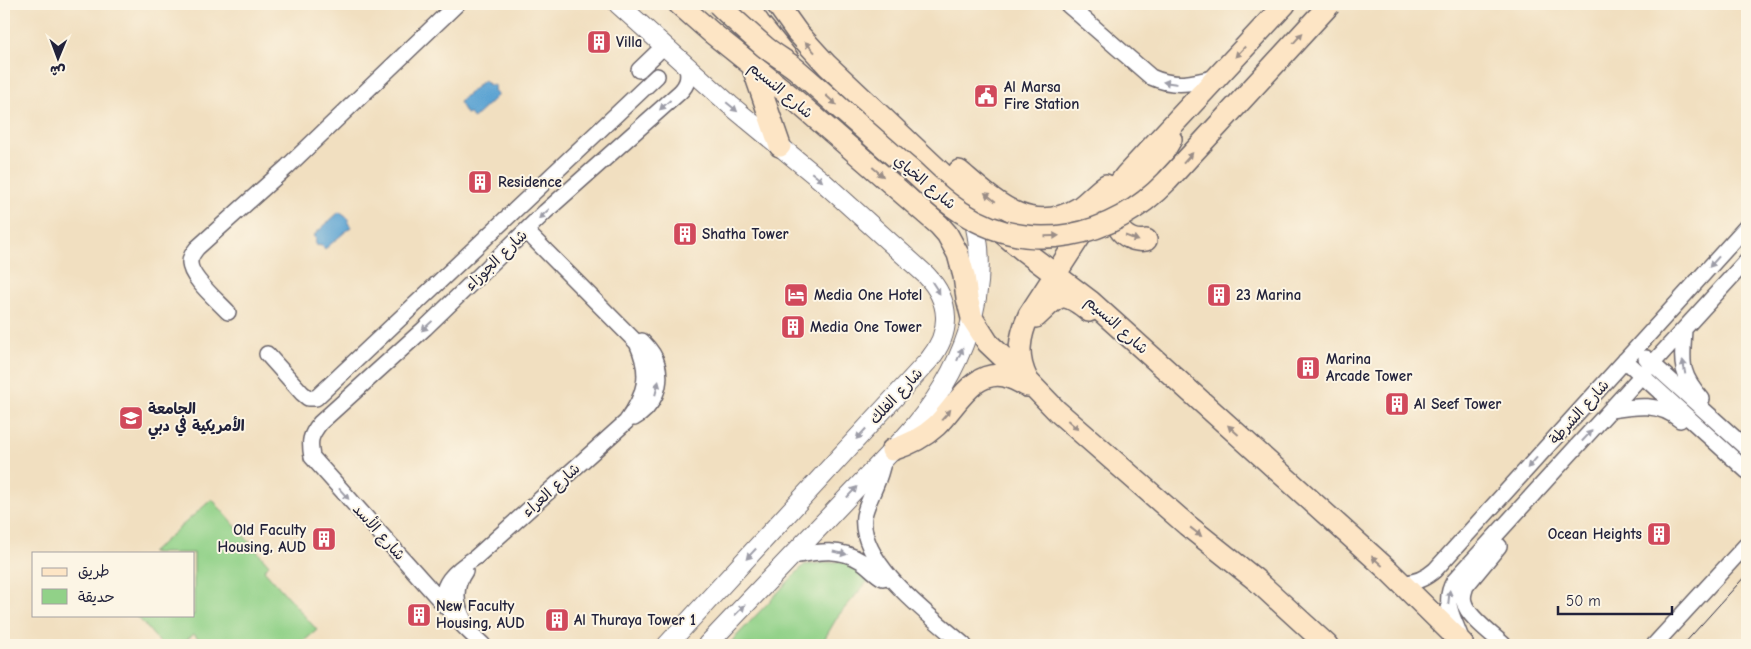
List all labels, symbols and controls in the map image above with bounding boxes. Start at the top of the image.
building icon: Villa [586,29,612,55]
north arrow [32,32,82,82]
place label: Villa [616,33,642,51]
one-way arrow [1292,33,1304,45]
one-way arrow [804,42,816,54]
one-way arrow [1234,46,1246,58]
street label: شارع النسيم [743,58,817,124]
text: ش [50,62,66,79]
place label: Al Marsa Fire Station [1004,78,1080,113]
one-way arrow [1161,79,1177,87]
public building icon: Al Marsa Fire Station [973,83,999,109]
one-way arrow [825,94,837,106]
one-way arrow [659,100,672,111]
one-way arrow [725,101,738,112]
street label: شارع الخياي [889,151,960,215]
one-way arrow [1182,153,1194,165]
one-way arrow [872,166,884,178]
building icon: Residence [467,169,493,195]
one-way arrow [810,172,823,183]
place label: Residence [498,173,562,191]
one-way arrow [984,192,997,203]
one-way arrow [538,208,550,220]
building icon: Shatha Tower [672,221,698,247]
place label: Shatha Tower [702,225,789,243]
street label: شارع الجوزاء [461,226,532,295]
one-way arrow [1044,232,1060,240]
one-way arrow [1124,234,1139,242]
one-way arrow [1709,255,1720,268]
one-way arrow [931,281,941,294]
hotel icon: Media One Hotel [783,282,809,308]
building icon: 23 Marina [1206,282,1232,308]
place label: Media One Hotel [814,286,922,304]
place label: 23 Marina [1236,286,1301,304]
street label: شارع النسيم [1080,292,1152,360]
building icon: Media One Tower [780,314,806,340]
place label: Media One Tower [810,318,921,336]
one-way arrow [421,320,433,332]
one-way arrow [957,347,965,361]
place label: Marina Arcade Tower [1326,350,1412,385]
building icon: Marina Arcade Tower [1295,355,1321,381]
one-way arrow [1680,359,1688,375]
street label: شارع الفلك [866,364,927,428]
street label: شارع الشرطة [1545,376,1613,449]
one-way arrow [653,380,661,395]
building icon: Al Seef Tower [1384,391,1410,417]
place label: Al Seef Tower [1414,395,1501,413]
place label: الجامعة الأمريكية في دبي [148,400,245,440]
school or university icon: الجامعة الأمريكية في دبي [118,405,144,431]
one-way arrow [941,408,952,421]
one-way arrow [1067,420,1080,431]
one-way arrow [1226,425,1239,436]
one-way arrow [855,428,866,441]
one-way arrow [1582,429,1593,442]
one-way arrow [1527,456,1538,469]
street label: شارع العراء [518,459,584,521]
one-way arrow [846,486,858,498]
one-way arrow [339,487,350,500]
street label: شارع الأسد [348,499,410,565]
place label: Old Faculty Housing, AUD [218,521,306,556]
building icon: Ocean Heights [1646,521,1672,547]
place label: Ocean Heights [1548,525,1642,543]
building icon: Old Faculty Housing, AUD [311,526,337,552]
one-way arrow [1189,527,1203,537]
one-way arrow [745,548,757,560]
one-way arrow [832,549,848,557]
legend [32,552,195,616]
one-way arrow [1371,555,1384,566]
text: طريق [78,562,110,580]
scale bar [1558,584,1672,616]
text: حديقة [78,588,115,606]
one-way arrow [1445,589,1453,605]
text: 50 m [1566,592,1601,610]
place label: New Faculty Housing, AUD [436,597,525,632]
building icon: New Faculty Housing, AUD [406,602,432,628]
one-way arrow [734,604,746,616]
building icon: Al Thuraya Tower 1 [544,607,570,633]
place label: Al Thuraya Tower 1 [574,611,696,629]

